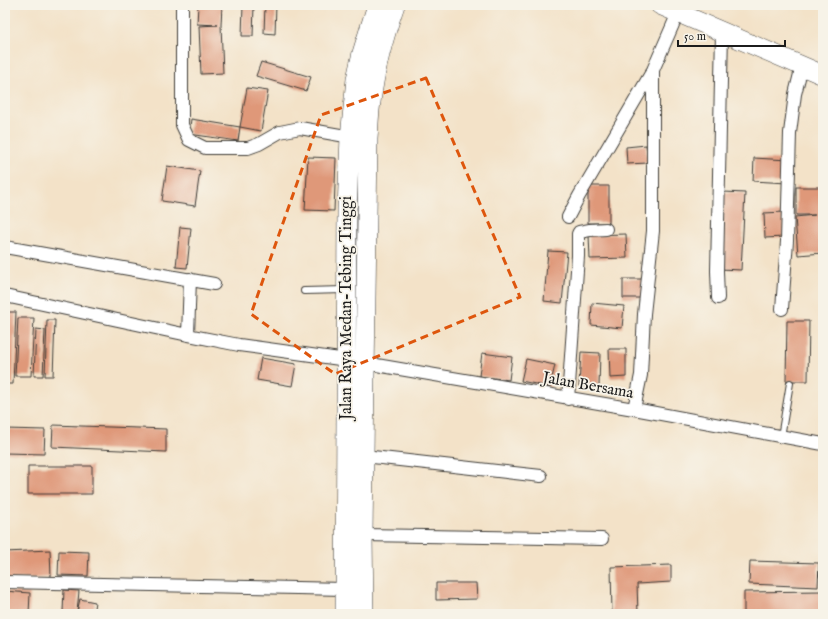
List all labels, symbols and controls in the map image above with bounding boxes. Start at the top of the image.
scale bar [678,22,785,48]
text: 50 m [684,29,706,44]
street label: Jalan Raya Medan-Tebing Tinggi [337,196,357,422]
street label: Jalan Bersama [539,368,635,404]

